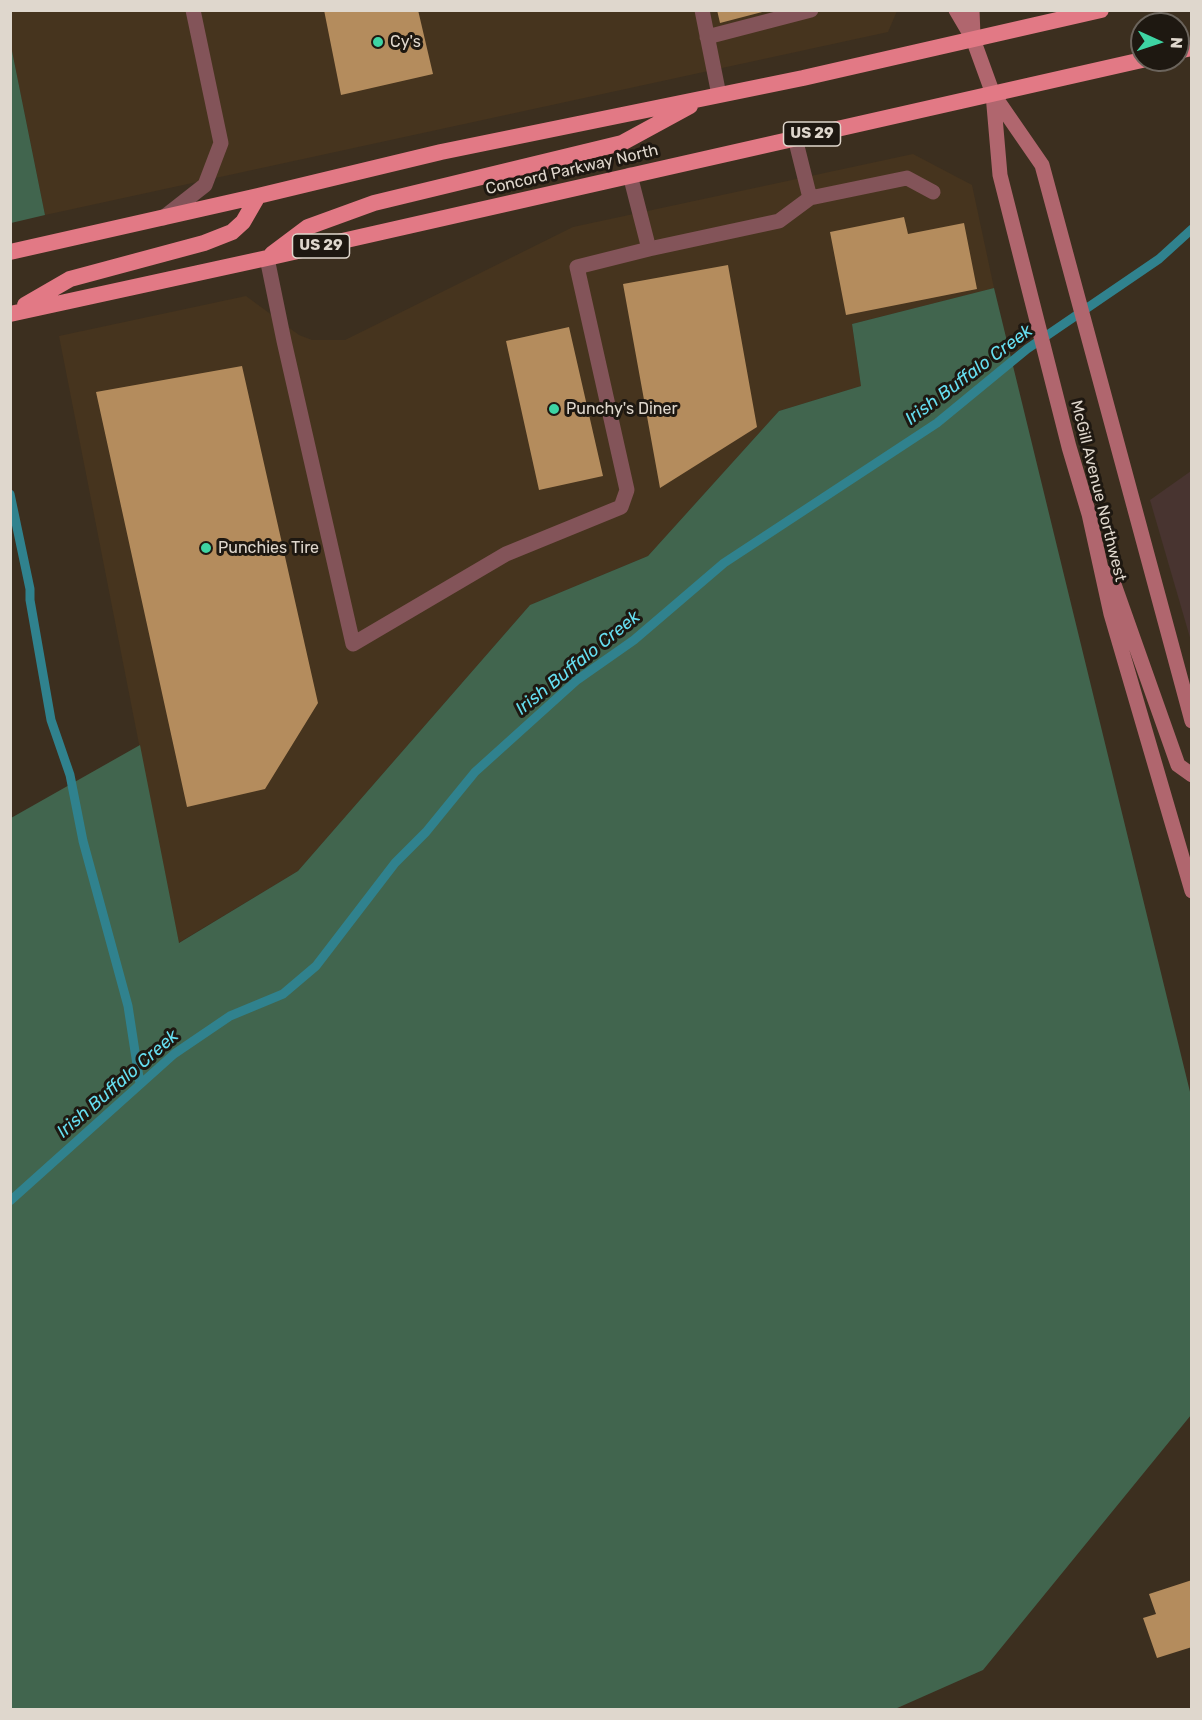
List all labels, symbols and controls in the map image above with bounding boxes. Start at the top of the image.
north arrow [1130,12,1190,72]
place label: Cy's [390,32,421,52]
marker: Cy's [371,35,385,49]
text: N [1167,37,1186,49]
road number: US 29 [784,122,840,146]
street label: Concord Parkway North [484,141,660,199]
road number: US 29 [292,234,350,258]
water label: Irish Buffalo Creek [901,320,1037,430]
street label: McGill Avenue Northwest [1066,398,1130,584]
place label: Punchy's Diner [566,399,678,419]
marker: Punchy's Diner [547,402,561,416]
place label: Punchies Tire [218,538,319,558]
marker: Punchies Tire [199,541,213,555]
water label: Irish Buffalo Creek [511,606,645,720]
water label: Irish Buffalo Creek [53,1025,183,1143]

